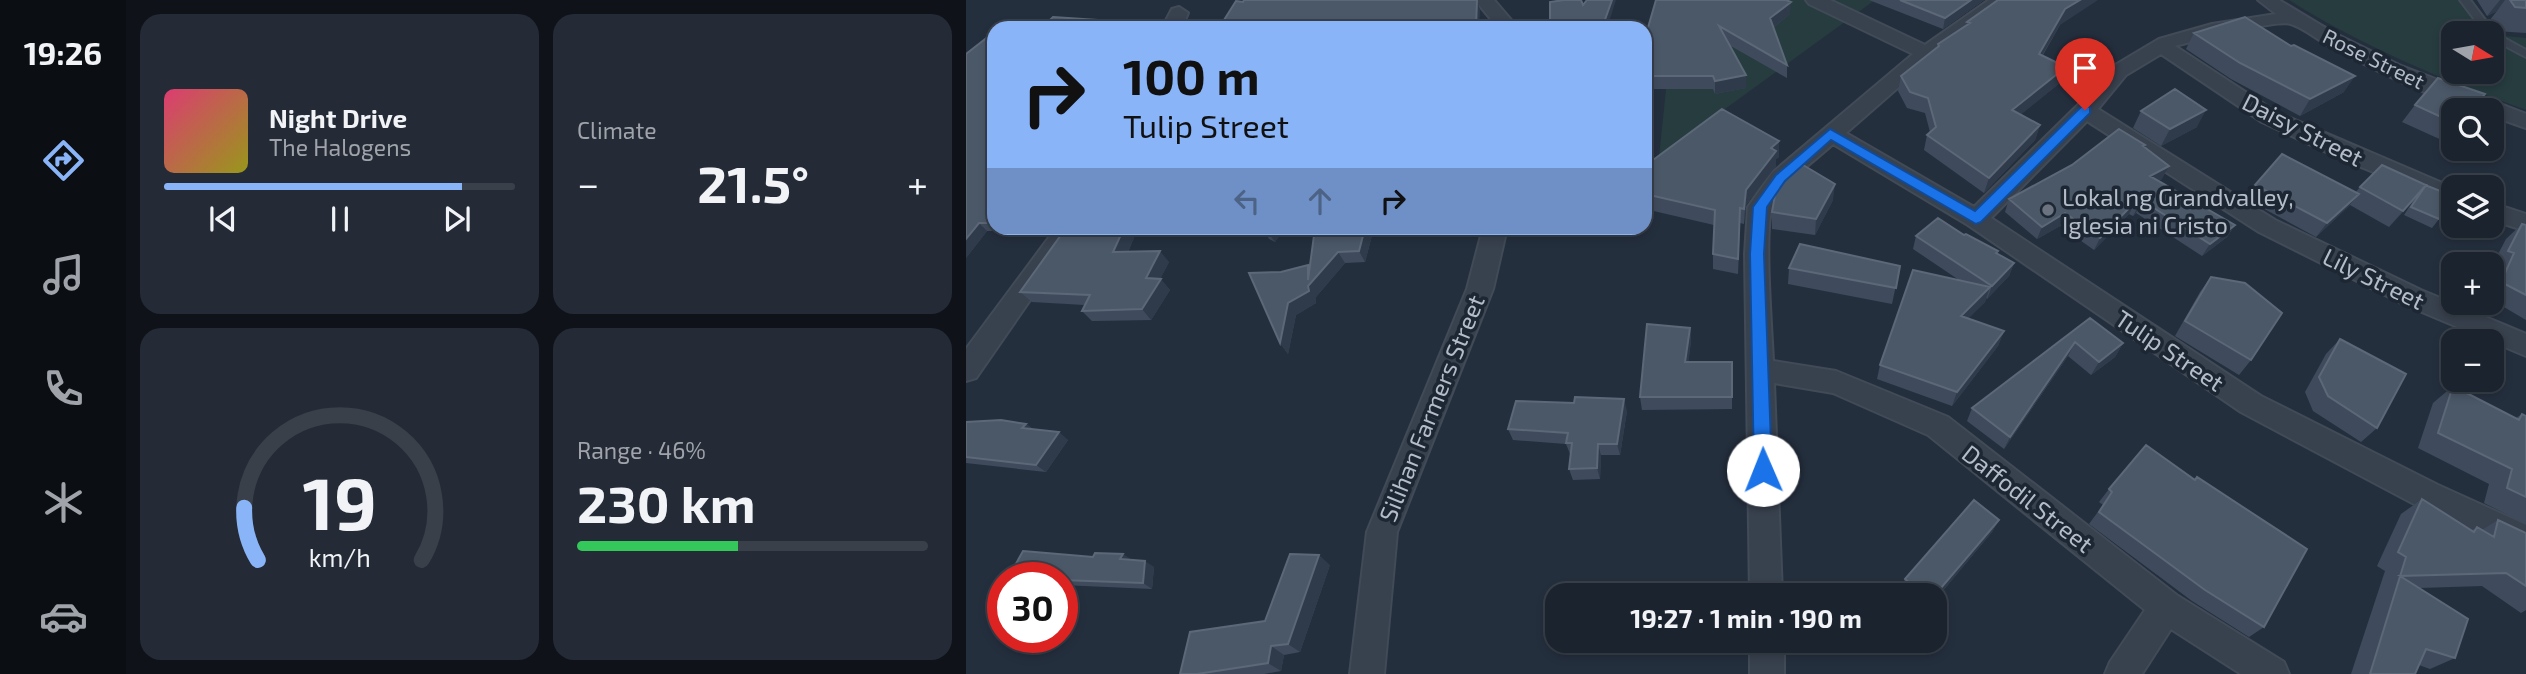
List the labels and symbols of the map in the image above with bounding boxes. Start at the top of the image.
north arrow [2441,21,2504,84]
street label: Rose Street [2319,23,2429,93]
pin [2055,38,2115,110]
street label: Daisy Street [2238,86,2368,172]
place label: Lokal ng Grandvalley, Iglesia ni Cristo [2062,182,2294,239]
marker: Lokal ng Grandvalley, Iglesia ni Cristo [2040,202,2056,218]
street label: Lily Street [2319,241,2429,315]
street label: Silihan Farmers Street [1372,290,1490,526]
street label: Tulip Street [2110,303,2230,397]
position arrow [1726,433,1800,507]
street label: Daffodil Street [1957,438,2099,558]
speed limit sign: 30 [987,562,1078,653]

